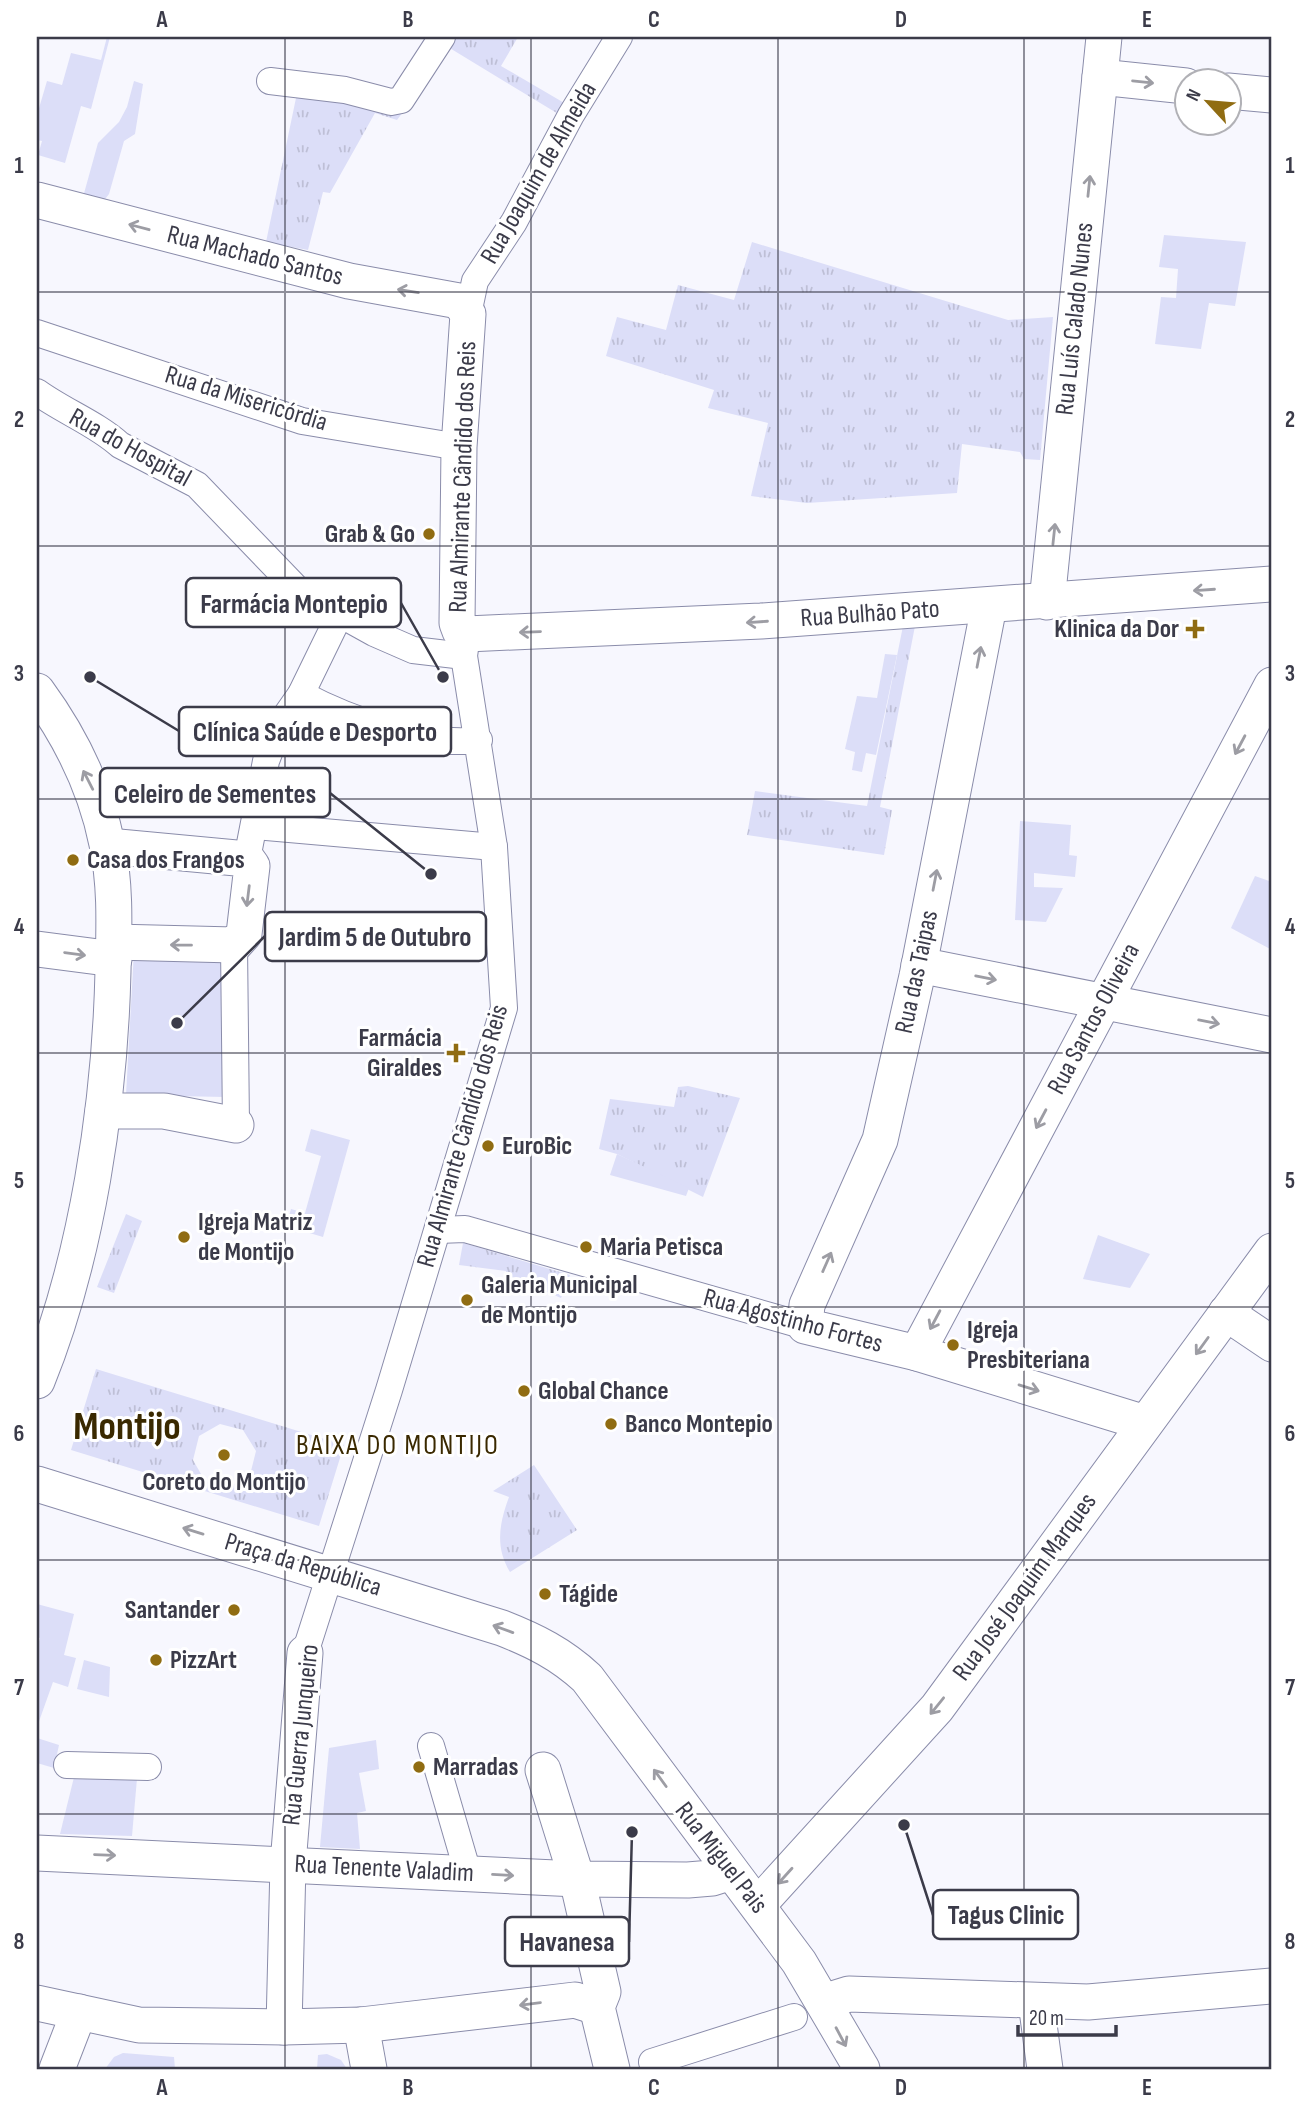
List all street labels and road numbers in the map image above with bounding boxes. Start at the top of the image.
street label: Rua Joaquim de Almeida [474,76,604,270]
street label: Rua Machado Santos [164,219,346,293]
street label: Rua Luís Calado Nunes [1049,221,1101,417]
street label: Rua Almirante Cândido dos Reis [443,341,483,613]
street label: Rua da Misericórdia [161,360,331,438]
street label: Rua do Hospital [64,402,196,494]
street label: Rua Bulhão Pato [799,594,941,634]
street label: Rua das Taipas [889,908,945,1036]
street label: Rua Santos Oliveira [1041,938,1147,1100]
street label: Rua Almirante Cândido dos Reis [411,1001,515,1271]
street label: Rua Agostinho Fortes [700,1282,886,1360]
street label: Rua José Joaquim Marques [946,1487,1104,1687]
street label: Praça da República [221,1526,385,1604]
street label: Rua Guerra Junqueiro [276,1643,326,1827]
street label: Rua Miguel Pais [668,1796,774,1920]
street label: Rua Tenente Valadim [293,1849,475,1889]

